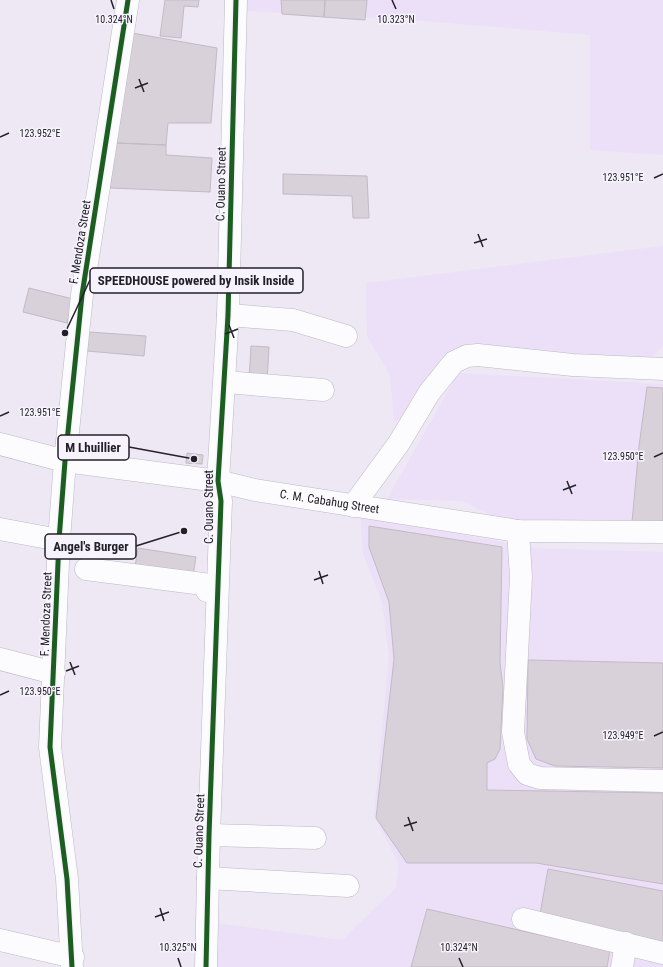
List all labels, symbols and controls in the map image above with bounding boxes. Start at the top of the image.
text: 10.324°N [95,14,133,25]
text: 10.323°N [377,14,415,25]
text: 123.952°E [20,128,61,139]
street label: C. Ouano Street [213,146,229,221]
text: 123.951°E [603,172,644,183]
street label: F. Mendoza Street [66,199,94,285]
callout: SPEEDHOUSE powered by Insik Inside [90,268,303,293]
text: SPEEDHOUSE powered by Insik Inside [98,273,294,288]
text: 123.951°E [20,407,61,418]
callout: M Lhuillier [58,435,129,460]
text: M Lhuillier [65,440,121,455]
text: 123.950°E [603,451,644,462]
street label: C. Ouano Street [202,469,216,544]
street label: C. M. Cabahug Street [279,487,381,516]
callout: Angel's Burger [45,534,136,559]
text: Angel's Burger [53,539,129,554]
street label: F. Mendoza Street [38,571,54,657]
text: 123.950°E [20,686,61,697]
text: 123.949°E [603,730,644,741]
street label: C. Ouano Street [191,793,207,868]
text: 10.325°N [159,942,197,953]
text: 10.324°N [440,942,478,953]

